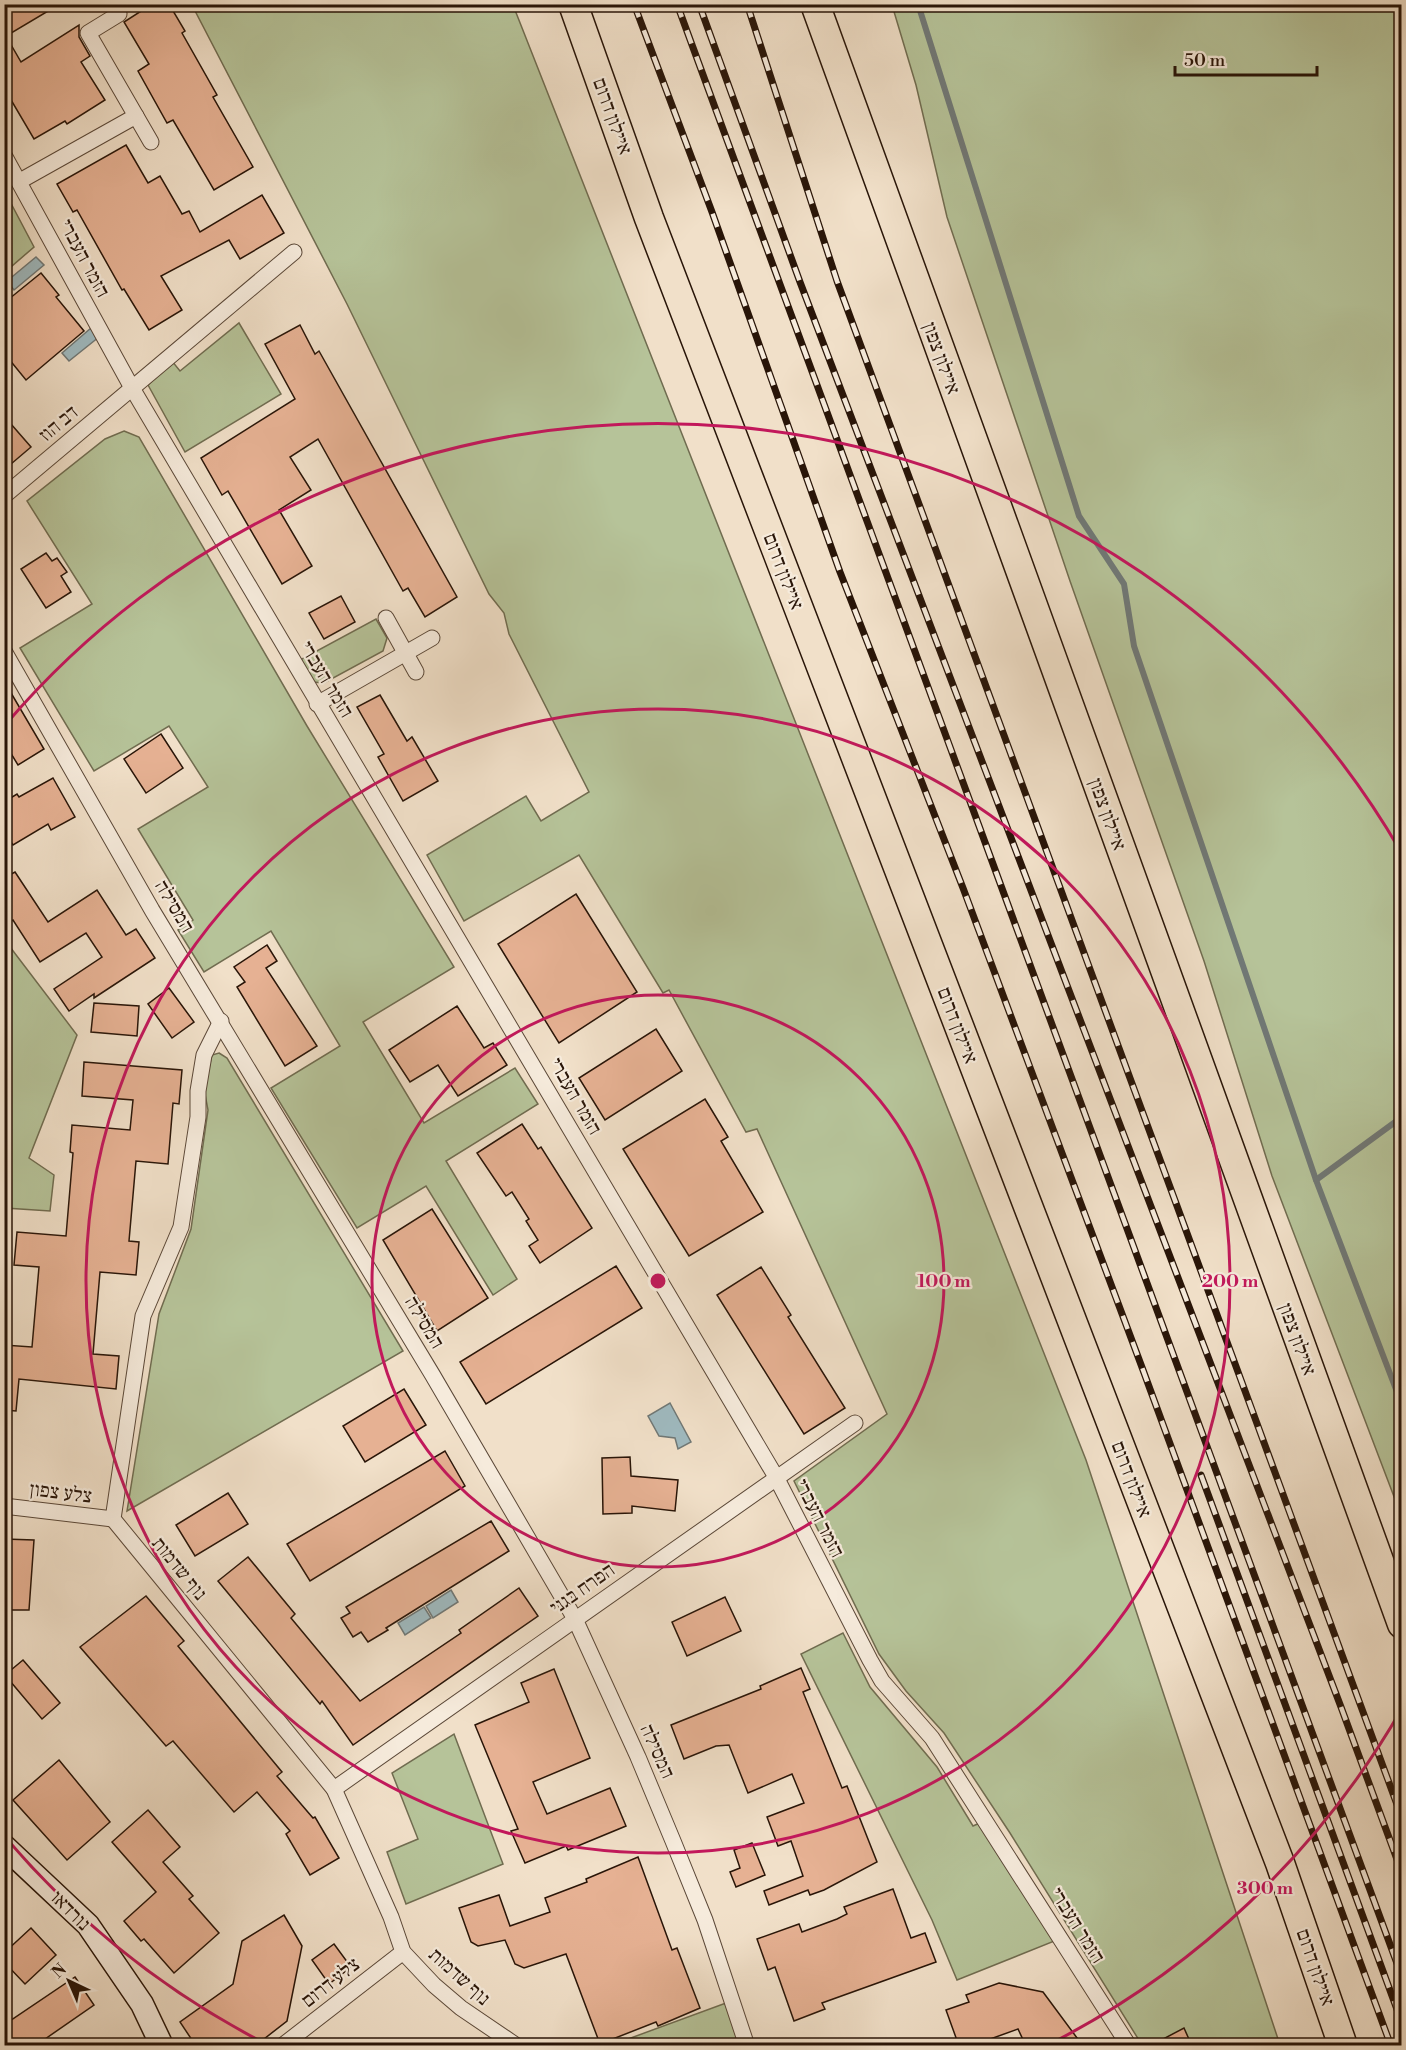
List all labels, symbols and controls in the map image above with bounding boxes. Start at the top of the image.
scale bar [1175,39,1318,77]
text: 50 m [1184,49,1226,72]
street label: איילון דרום [586,75,637,158]
street label: הזמר העברי [53,215,115,302]
street label: איילון צפון [916,319,965,398]
street label: דב הוז [34,400,84,448]
street label: איילון דרום [757,530,809,613]
street label: הזמר העברי [293,637,358,723]
street label: איילון צפון [1082,775,1131,854]
street label: המסילה [148,876,199,938]
street label: איילון דרום [931,984,983,1067]
street label: הזמר העברי [543,1054,607,1140]
text: 100 m [917,1270,971,1293]
text: 200 m [1202,1270,1259,1293]
centre of rings [648,1271,668,1291]
street label: המסילה [398,1292,449,1354]
street label: איילון צפון [1272,1300,1321,1379]
street label: איילון דרום [1105,1438,1157,1521]
street label: הזמר העברי [788,1475,849,1562]
street label: צלע צפון [28,1477,93,1510]
street label: נוף שדמות [146,1532,212,1606]
street label: הפרח בגני [545,1558,620,1621]
street label: המסילה [634,1720,680,1783]
text: 300 m [1237,1877,1294,1900]
street label: הזמר העברי [1044,1883,1110,1968]
street label: נורדאו [45,1886,95,1936]
street label: איילון דרום [1290,1926,1339,2009]
street label: נוף שדמות [423,1943,495,2011]
north arrow [39,1951,99,2011]
street label: צלע דרום [297,1953,365,2014]
text: N [48,1959,71,1983]

